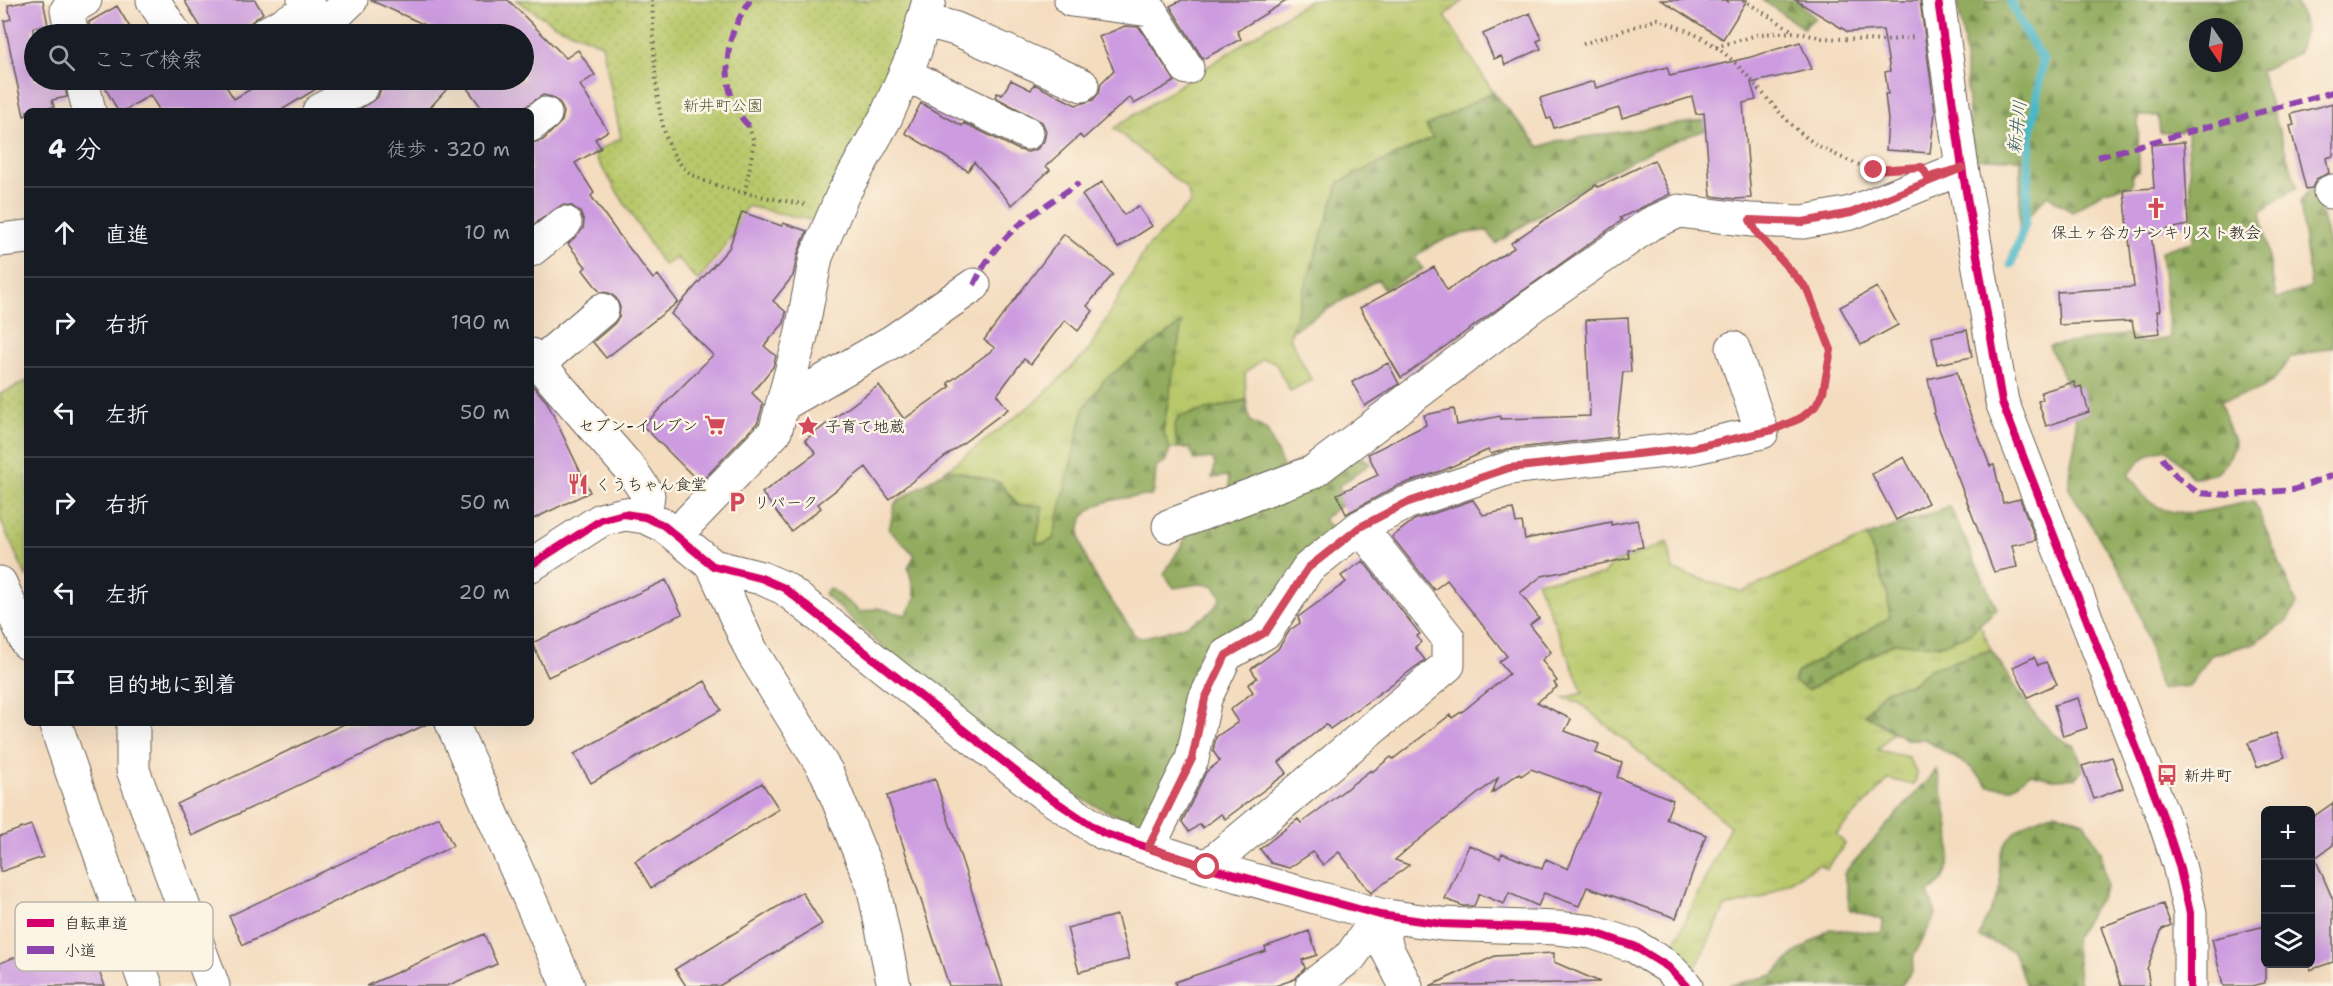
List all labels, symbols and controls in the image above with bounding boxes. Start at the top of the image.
north arrow [2189,18,2243,72]
search box [24,24,534,90]
icon: search [45,41,78,74]
text: ここで検索 [93,45,203,74]
park label: 新井町公園 [683,95,763,116]
water label: 新井川 [2002,99,2032,155]
text: 4 分 [48,131,101,166]
text: 徒歩 · 320 m [387,136,510,162]
route end [1860,156,1886,182]
church icon: 保土ヶ谷カナンキリスト教会 [2144,196,2168,220]
icon: ahead [48,216,81,249]
text: 10 m [464,219,510,245]
text: 直進 [105,220,149,249]
place label: 保土ヶ谷カナンキリスト教会 [2051,222,2261,243]
icon: right [48,306,81,339]
text: 190 m [451,309,510,335]
text: 右折 [105,310,149,339]
icon: left [48,396,81,429]
text: 50 m [460,399,510,425]
text: 左折 [105,400,149,429]
supermarket icon: セブン-イレブン [703,413,727,437]
place icon: 子育て地蔵 [796,414,820,438]
place label: セブン-イレブン [578,415,698,436]
place label: 子育て地蔵 [825,416,905,437]
restaurant icon: くうちゃん食堂 [566,472,590,496]
place label: くうちゃん食堂 [595,474,707,495]
icon: right [48,486,81,519]
text: 50 m [460,489,510,515]
text: 右折 [105,490,149,519]
parking icon: リパーク [725,490,749,514]
place label: リパーク [754,492,818,513]
icon: left [48,576,81,609]
text: 20 m [459,579,510,605]
text: 左折 [105,580,149,609]
icon: arrive [48,666,81,699]
text: 目的地に到着 [105,670,237,699]
bus stop icon: 新井町 [2155,763,2179,787]
place label: 新井町 [2184,765,2232,786]
map controls [2261,806,2315,968]
button: + [2261,806,2315,860]
route start [1193,853,1219,879]
button: − [2261,860,2315,914]
legend [15,902,213,971]
text: 自転車道 [64,913,128,934]
button: layers [2261,914,2315,968]
text: 小道 [64,940,96,961]

